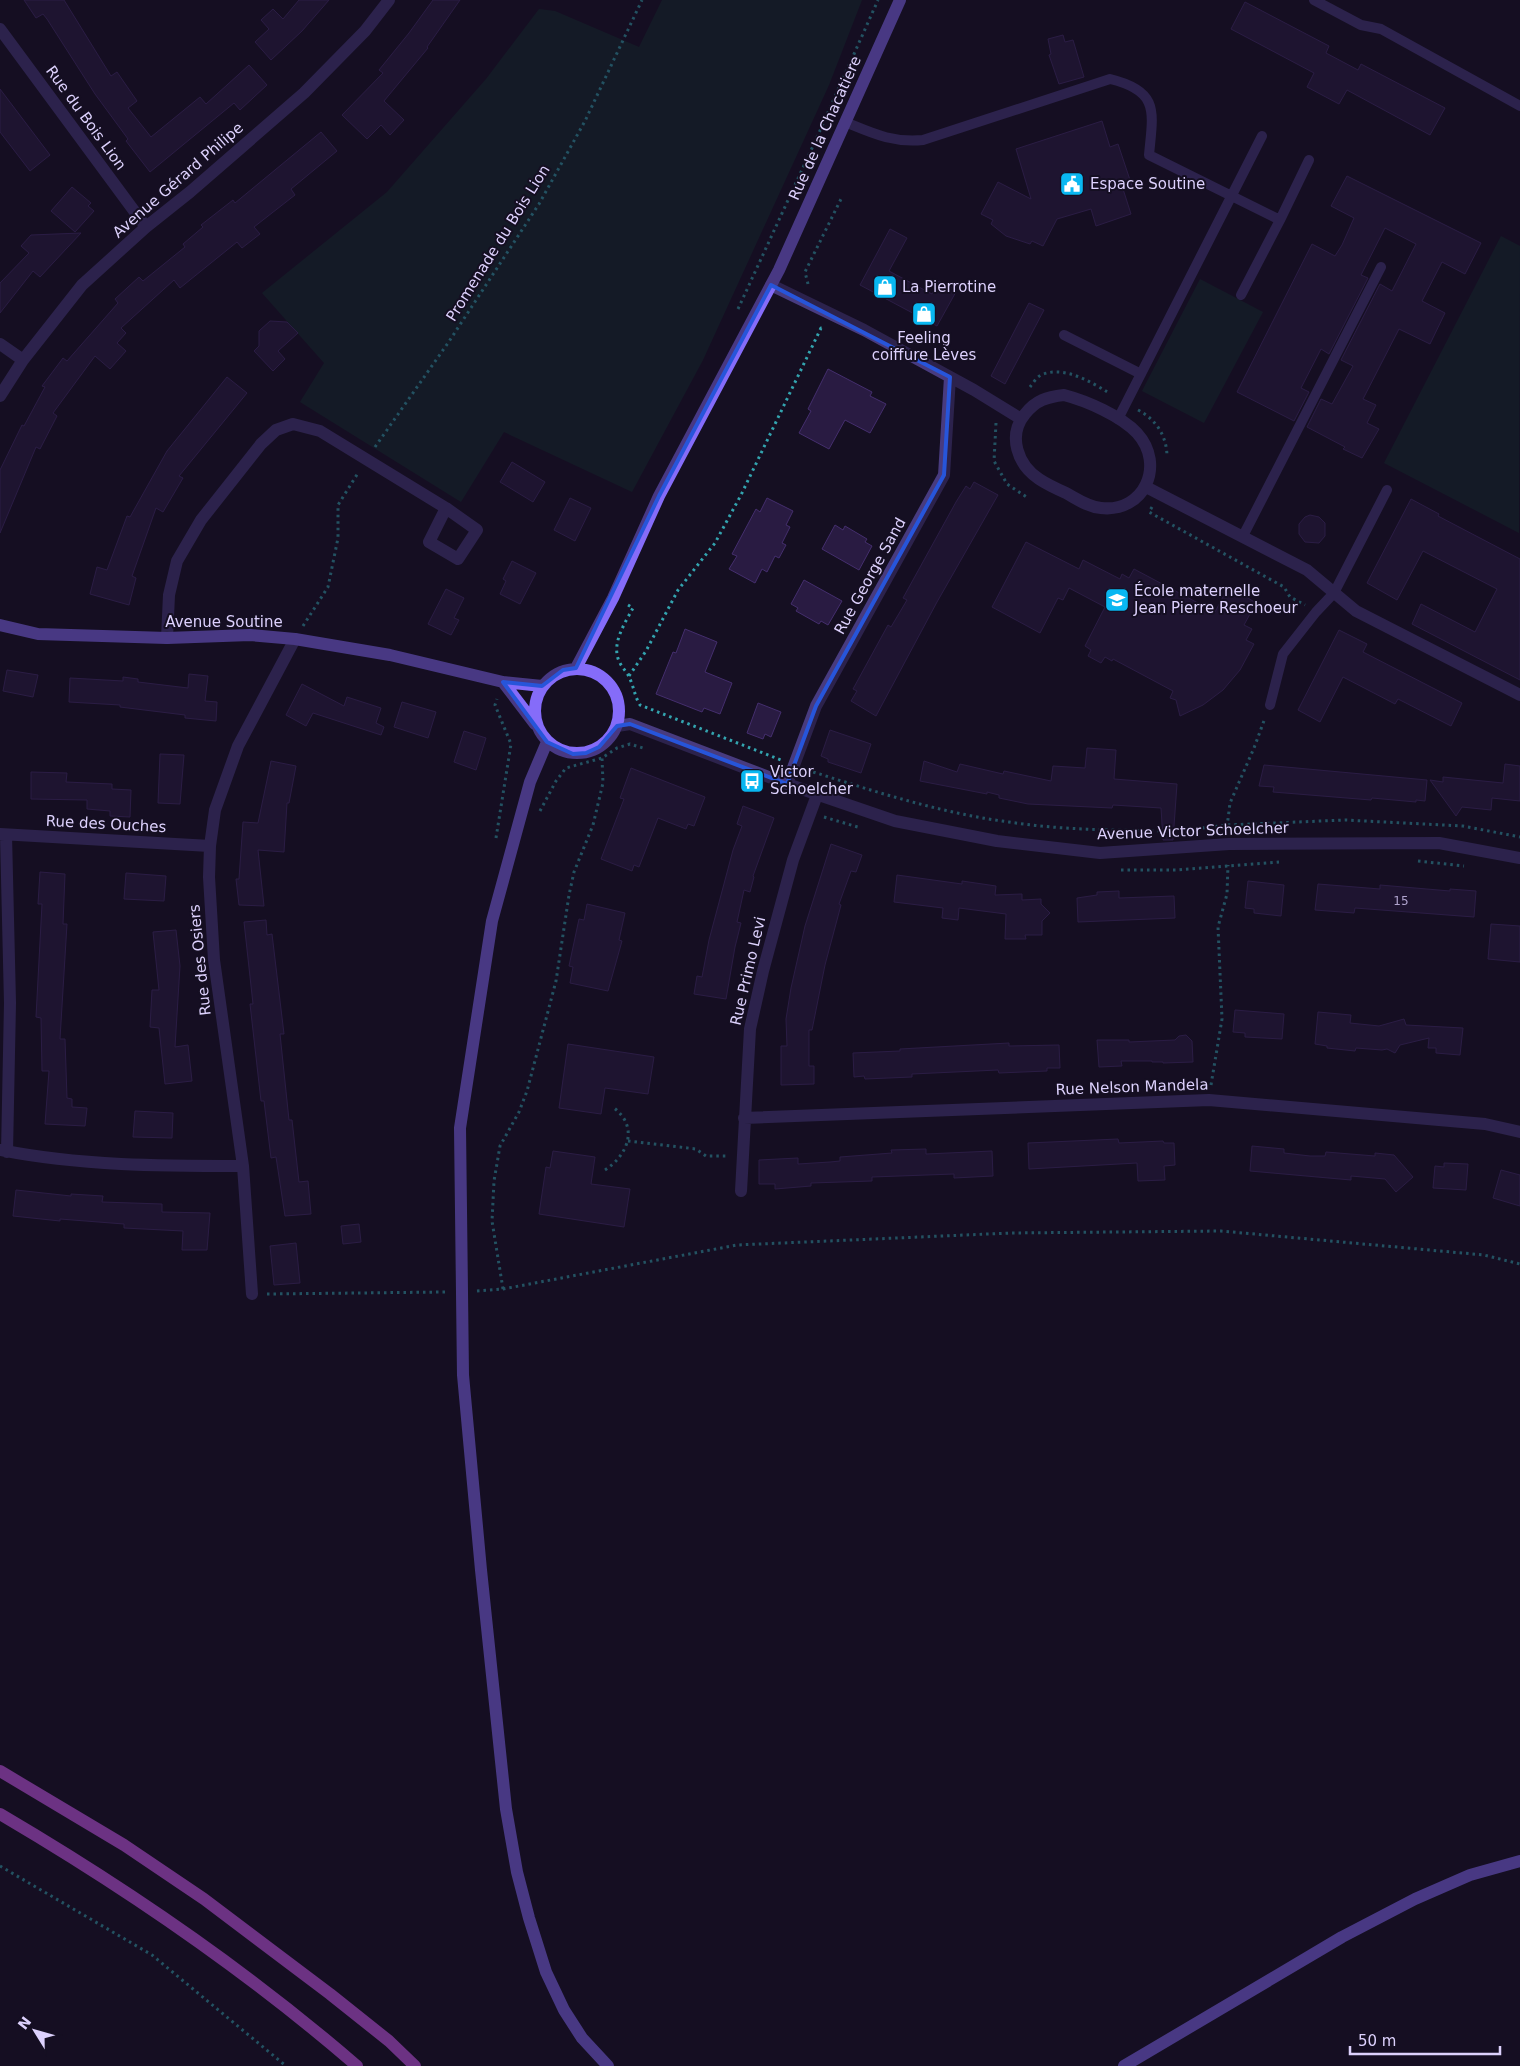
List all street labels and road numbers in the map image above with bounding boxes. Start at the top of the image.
street label: Rue de la Chacatiere [785,53,865,203]
street label: Rue du Bois Lion [42,62,130,174]
street label: Avenue Gérard Philipe [109,119,247,241]
street label: Promenade du Bois Lion [442,161,554,325]
street label: Rue George Sand [831,515,909,637]
street label: Avenue Soutine [165,613,283,631]
street label: Rue des Ouches [45,812,167,836]
street label: Avenue Victor Schoelcher [1097,819,1290,843]
street label: Rue des Osiers [185,903,215,1016]
street label: Rue Primo Levi [727,915,769,1027]
street label: Rue Nelson Mandela [1055,1075,1209,1099]

